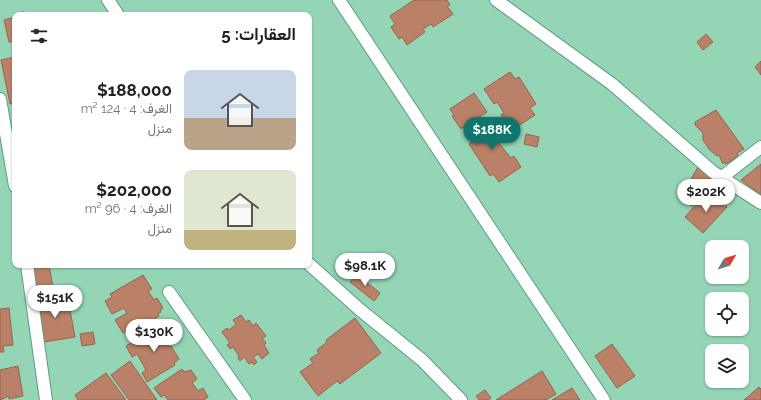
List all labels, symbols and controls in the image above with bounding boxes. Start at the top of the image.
text: العقارات: 5 [221,24,296,44]
icon: filters [28,25,50,47]
text: $188,000 [97,80,172,100]
icon: home [216,86,264,134]
text: الغرف: 4 · 124 m² [81,101,172,116]
pin: $188K [464,117,520,151]
text: منزل [148,121,172,136]
text: $188K [472,122,512,137]
pin: $202K [678,179,734,213]
text: $202,000 [96,180,172,200]
text: $202K [686,184,726,199]
icon: home [216,186,264,234]
text: الغرف: 4 · 96 m² [85,201,172,216]
text: منزل [148,221,172,236]
north arrow [705,240,749,284]
map controls [705,240,749,388]
pin: $98.1K [332,253,398,287]
text: $98.1K [344,258,386,273]
pin: $151K [27,285,83,319]
text: $151K [37,290,74,305]
button: locate [705,292,749,336]
pin: $130K [126,319,182,353]
text: $130K [135,324,173,339]
button: layers [705,344,749,388]

